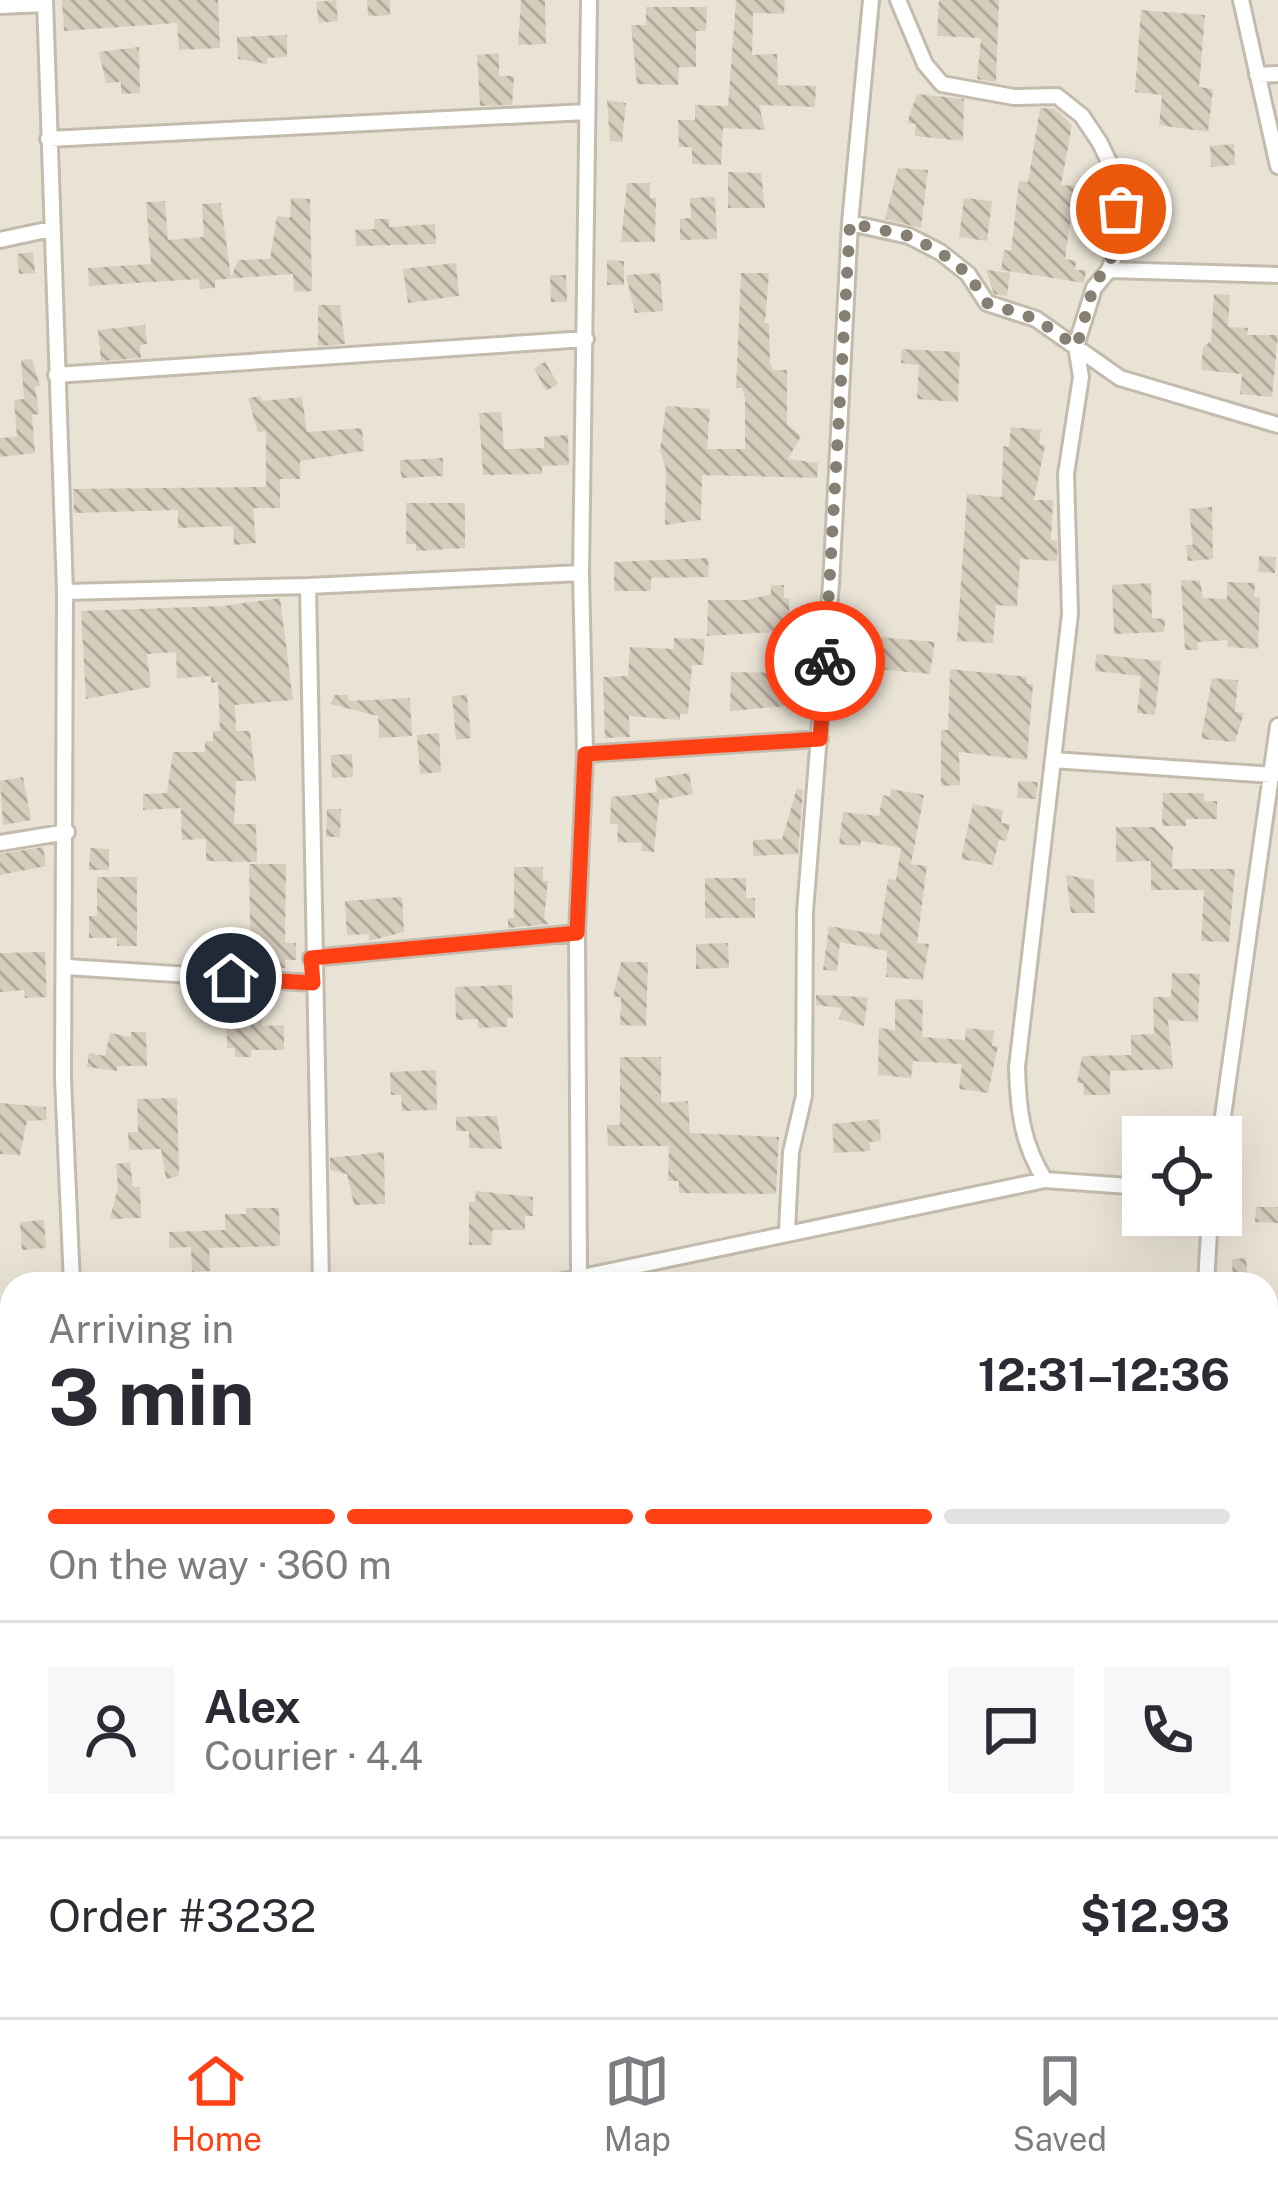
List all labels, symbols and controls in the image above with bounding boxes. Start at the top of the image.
pin [1070,158,1172,260]
icon: bag [1088,176,1154,242]
courier [765,601,885,721]
icon: bike [792,628,858,694]
pin [180,927,282,1029]
icon: home [198,945,264,1011]
map controls [1122,1116,1242,1236]
button: locate [1122,1116,1242,1236]
text: Arriving in [48,1306,234,1352]
text: 12:31–12:36 [978,1348,1230,1401]
text: 3 min [48,1351,255,1443]
text: On the way · 360 m [48,1542,392,1588]
button: person [48,1667,174,1793]
button: chat [948,1667,1074,1793]
button: phone [1104,1667,1230,1793]
text: Alex [204,1680,301,1733]
text: Courier · 4.4 [204,1733,423,1779]
text: Order #3232 [48,1889,316,1942]
text: $12.93 [1080,1889,1230,1942]
tab: Home [171,2048,262,2158]
tab: Map [604,2048,671,2158]
tab: Saved [1013,2048,1107,2158]

